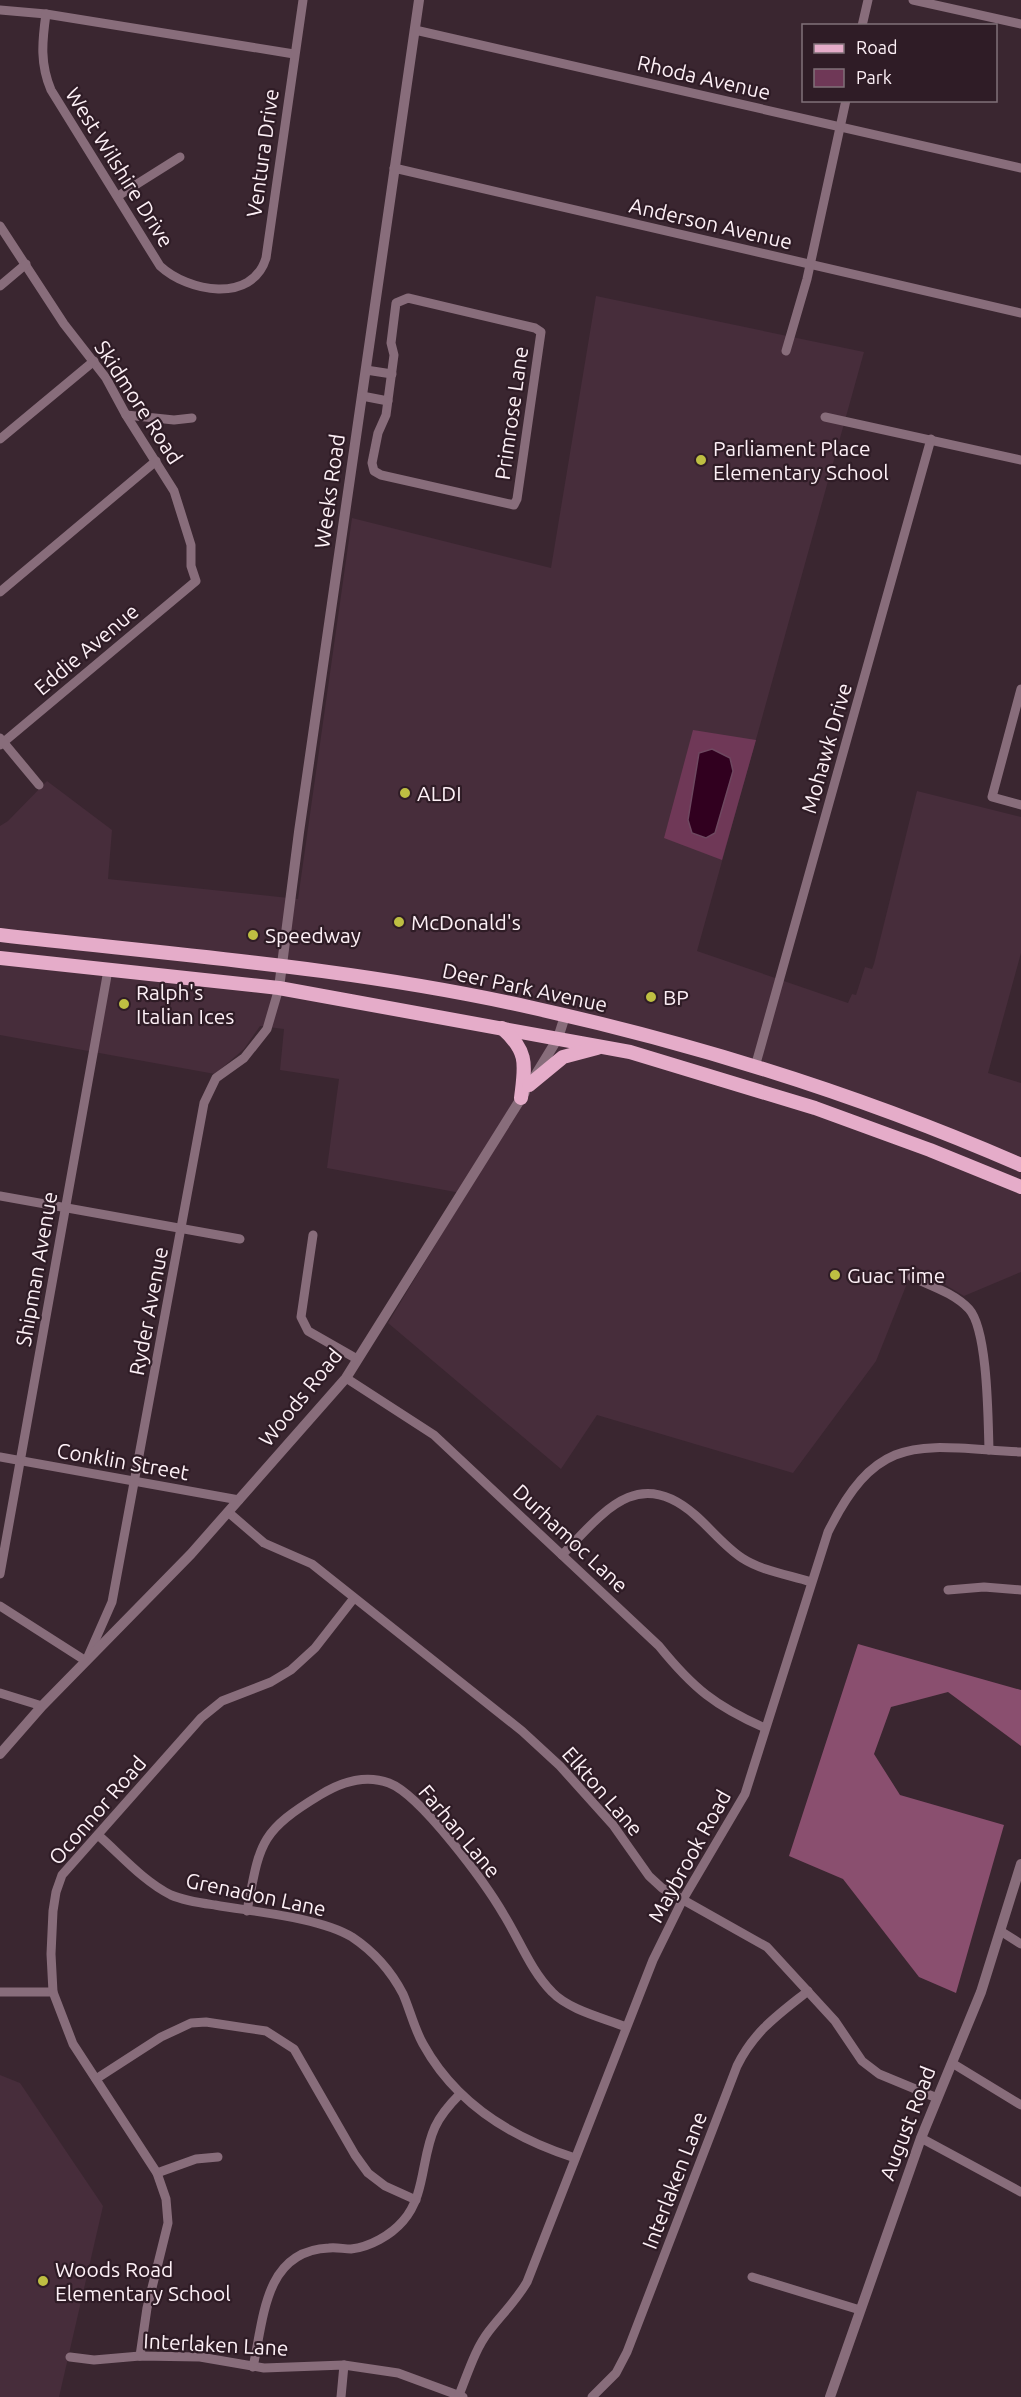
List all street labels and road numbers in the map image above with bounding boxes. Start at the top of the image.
street label: Rhoda Avenue [635,50,773,104]
street label: West Wilshire Drive [61,83,179,251]
street label: Ventura Drive [241,87,283,219]
street label: Anderson Avenue [627,193,795,253]
street label: Skidmore Road [90,336,188,468]
street label: Primrose Lane [490,345,532,481]
street label: Weeks Road [309,432,349,550]
street label: Eddie Avenue [29,599,143,699]
street label: Mohawk Drive [796,680,856,816]
street label: Deer Park Avenue [440,958,610,1016]
street label: Shipman Avenue [11,1190,61,1348]
street label: Ryder Avenue [124,1245,172,1377]
street label: Woods Road [253,1343,347,1451]
street label: Conklin Street [55,1438,191,1484]
street label: Durhamoc Lane [509,1479,633,1597]
street label: Elkton Lane [558,1742,648,1840]
street label: Oconnor Road [43,1751,151,1869]
street label: Farhan Lane [414,1780,506,1882]
street label: Maybrook Road [643,1786,735,1926]
street label: Grenadon Lane [184,1867,328,1921]
street label: August Road [874,2063,940,2183]
street label: Interlaken Lane [637,2108,711,2252]
street label: Interlaken Lane [143,2328,289,2360]

